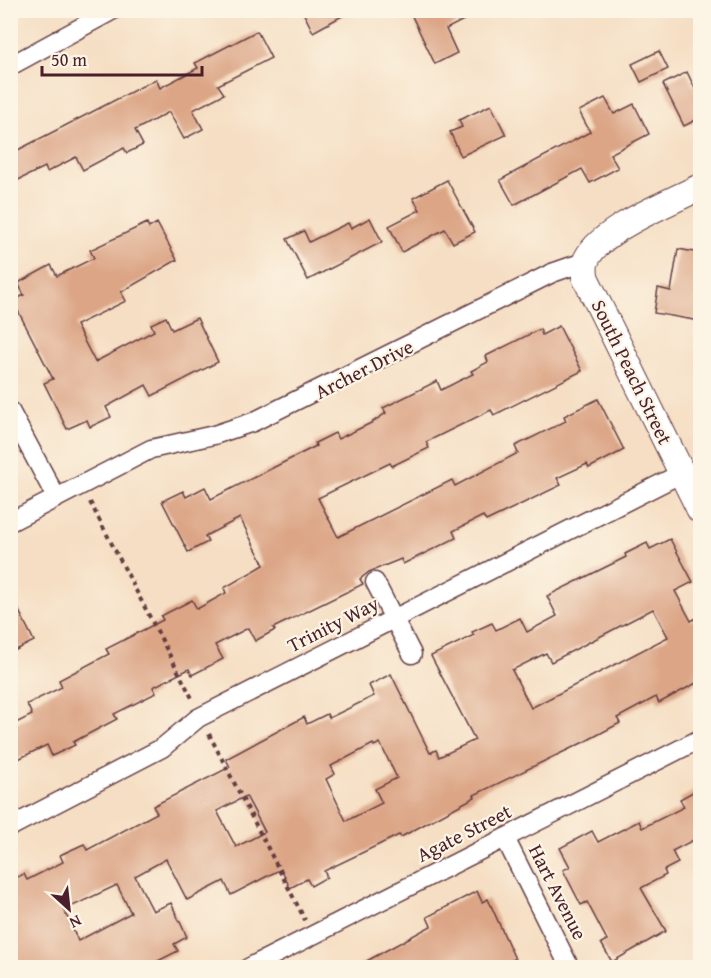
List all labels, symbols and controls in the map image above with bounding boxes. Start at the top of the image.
scale bar [42,39,202,77]
text: 50 m [51,46,87,73]
street label: South Peach Street [585,294,680,449]
street label: Archer Drive [310,331,418,406]
street label: Trinity Way [282,588,383,659]
street label: Agate Street [411,796,516,869]
street label: Hart Avenue [522,839,595,945]
north arrow [39,879,99,939]
text: N [65,909,86,936]

